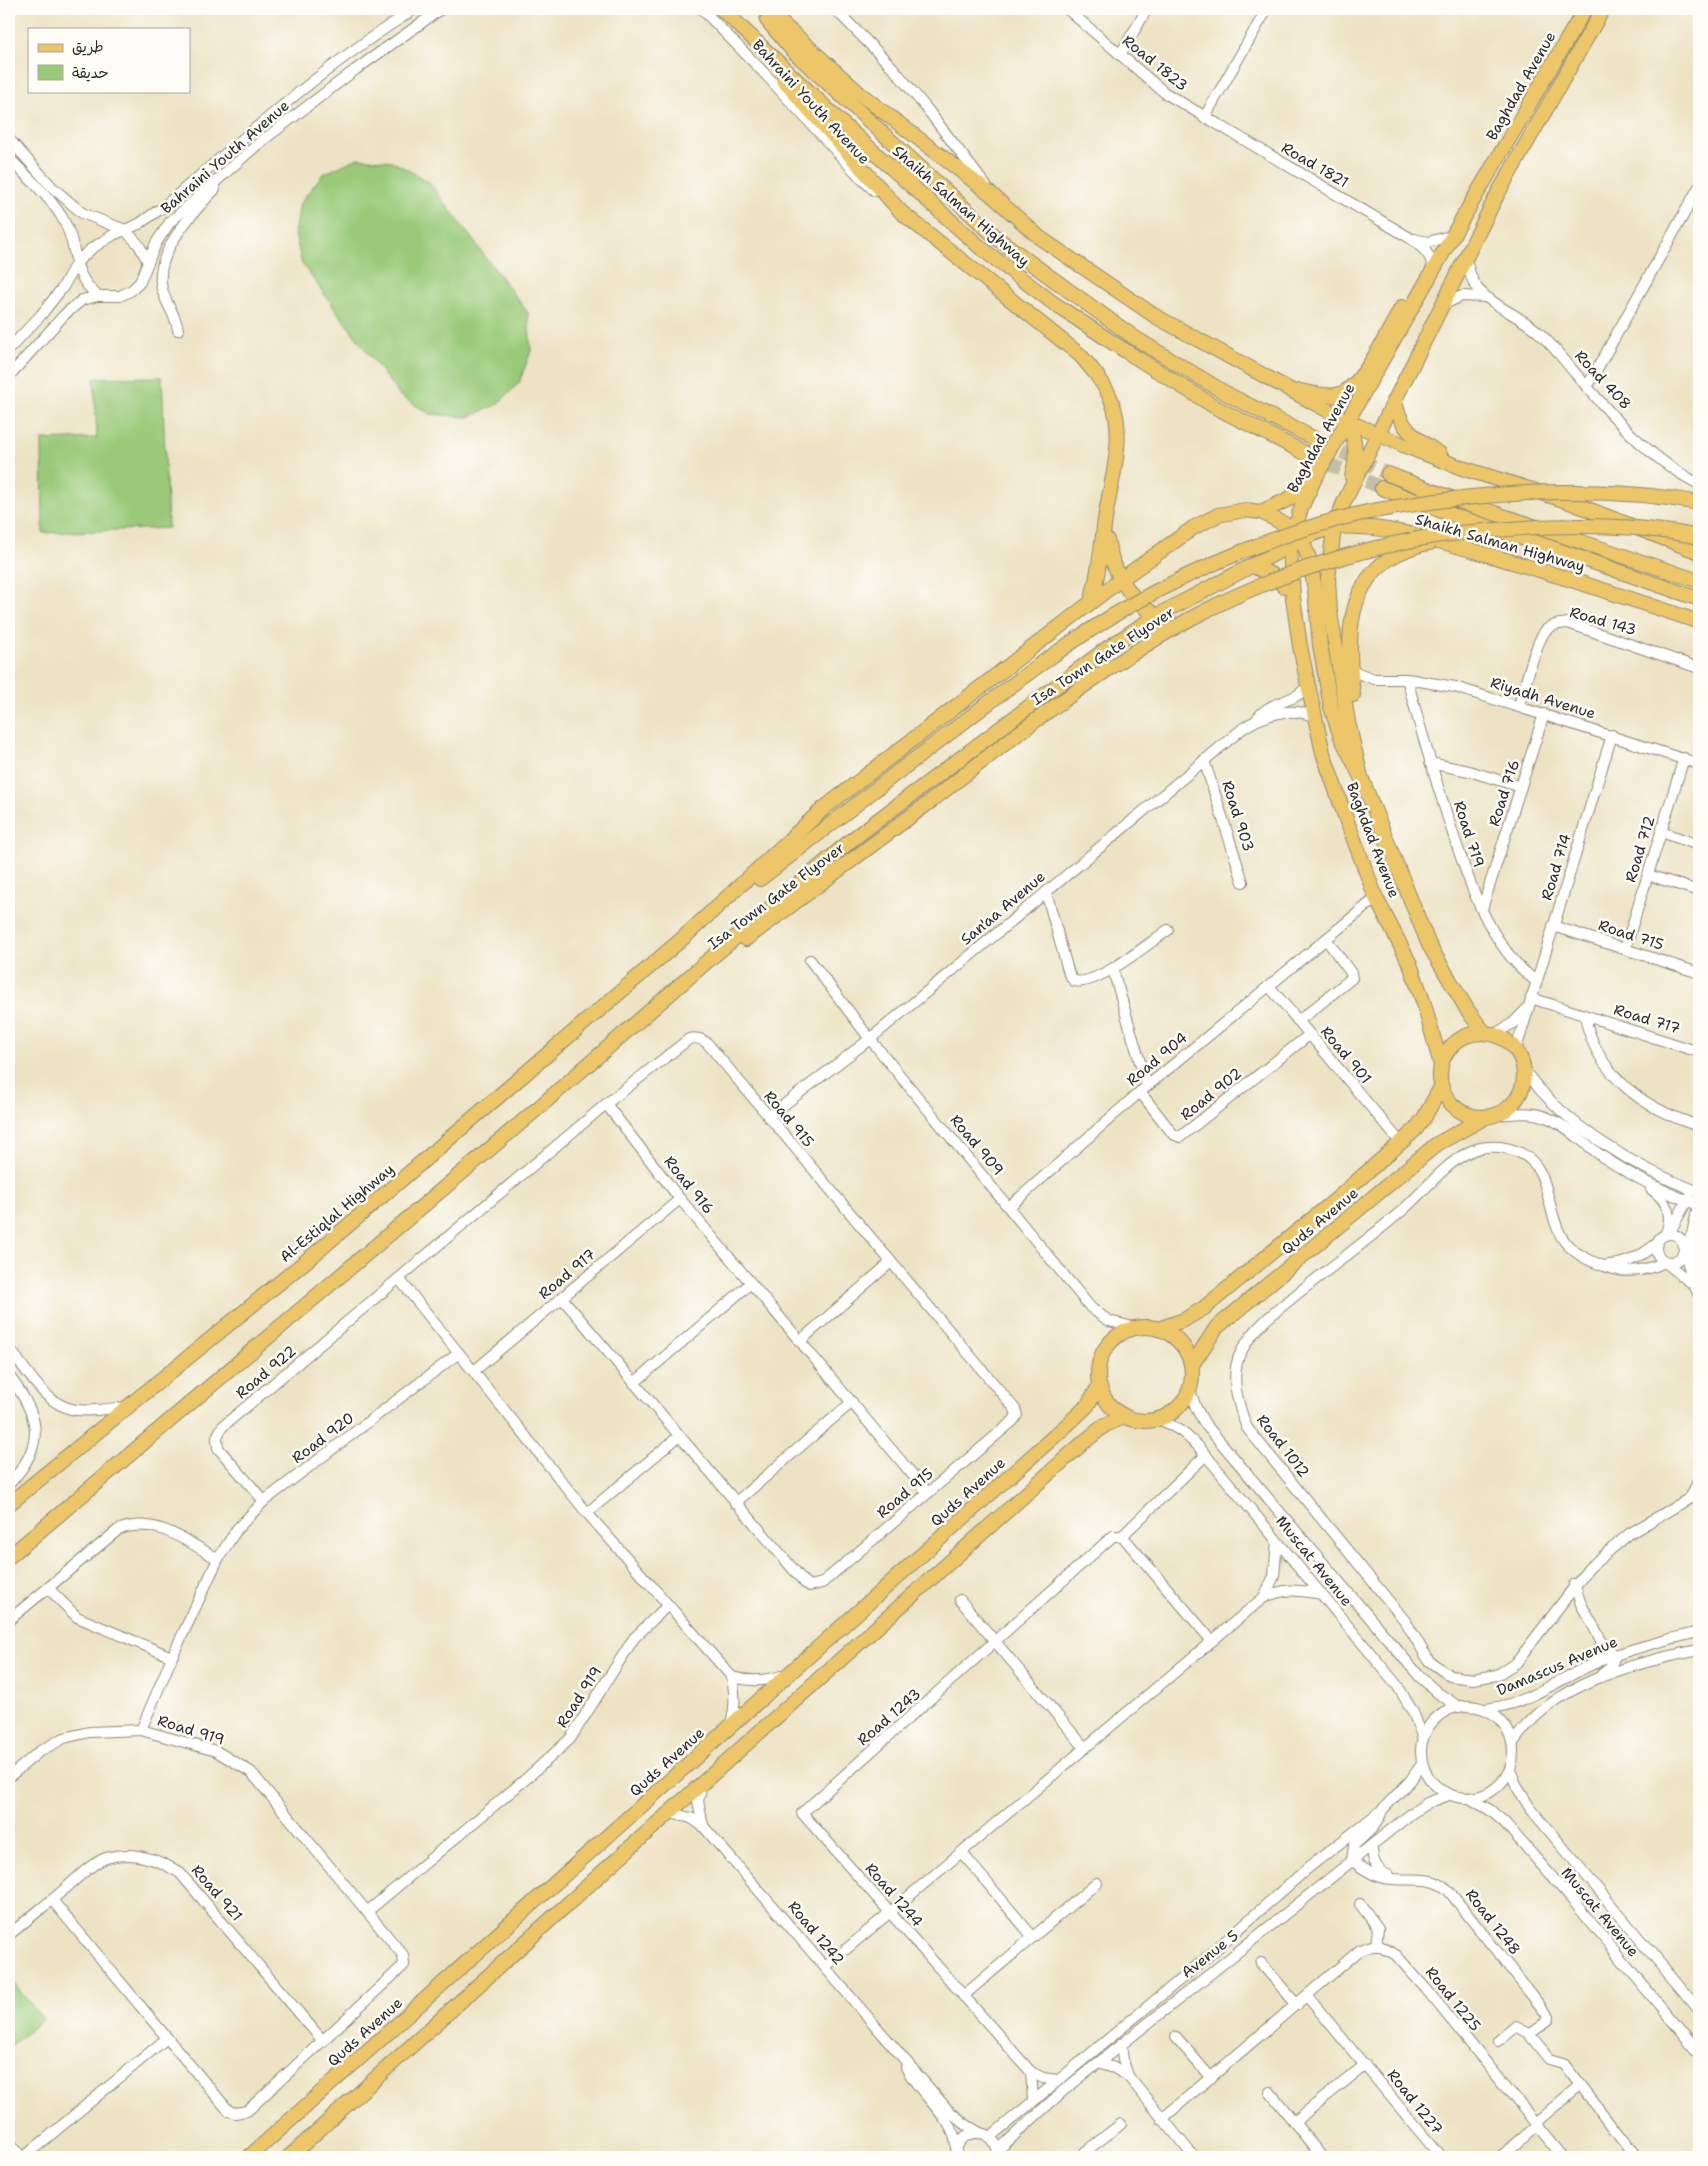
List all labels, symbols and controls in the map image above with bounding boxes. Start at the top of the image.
legend [28,28,190,92]
street label: Baghdad Avenue [1482,28,1560,144]
street label: Road 1823 [1118,30,1192,96]
street label: Bahraini Youth Avenue [748,35,874,169]
text: طريق [72,37,104,57]
text: حديقة [72,63,109,83]
street label: Bahraini Youth Avenue [157,96,293,218]
street label: Road 1821 [1278,138,1352,192]
street label: Shaikh Salman Highway [888,141,1034,271]
street label: Road 408 [1570,346,1636,414]
street label: Baghdad Avenue [1283,380,1359,496]
street label: Shaikh Salman Highway [1413,509,1587,577]
street label: Isa Town Gate Flyover [1028,602,1178,710]
street label: Road 143 [1567,602,1639,640]
street label: Riyadh Avenue [1488,673,1598,723]
street label: Road 716 [1484,757,1524,829]
street label: Road 903 [1217,778,1259,854]
street label: Baghdad Avenue [1342,779,1404,901]
street label: Road 719 [1449,798,1489,870]
street label: Road 712 [1620,813,1660,885]
street label: Road 714 [1536,831,1576,903]
street label: Isa Town Gate Flyover [704,838,848,954]
street label: San'aa Avenue [956,867,1050,949]
street label: Road 715 [1596,915,1666,955]
street label: Road 717 [1611,999,1683,1039]
street label: Road 901 [1316,1022,1376,1088]
street label: Road 904 [1122,1028,1192,1090]
street label: Road 902 [1176,1063,1246,1125]
street label: Road 915 [759,1087,819,1151]
street label: Road 909 [946,1110,1008,1180]
street label: Road 916 [660,1152,718,1218]
street label: Al-Estiqlal Highway [276,1159,398,1267]
street label: Quds Avenue [1277,1183,1363,1259]
street label: Road 917 [534,1244,600,1304]
street label: Road 922 [232,1341,300,1403]
street label: Road 920 [288,1408,358,1468]
street label: Road 1012 [1252,1410,1314,1482]
street label: Quds Avenue [926,1453,1010,1531]
street label: Road 915 [873,1463,937,1523]
street label: Muscat Avenue [1271,1512,1357,1610]
street label: Damascus Avenue [1494,1632,1620,1700]
street label: Road 919 [552,1663,606,1731]
street label: Road 1243 [853,1684,925,1750]
street label: Road 919 [155,1710,227,1750]
street label: Quds Avenue [625,1723,709,1801]
street label: Road 1244 [861,1859,927,1931]
street label: Road 921 [187,1861,247,1925]
street label: Muscat Avenue [1557,1863,1643,1961]
street label: Road 1248 [1461,1885,1525,1959]
street label: Road 1242 [783,1897,849,1969]
street label: Avenue 5 [1177,1925,1243,1983]
street label: Road 1225 [1421,1963,1485,2035]
street label: Quds Avenue [323,1993,407,2071]
street label: Road 1227 [1383,2065,1447,2139]

